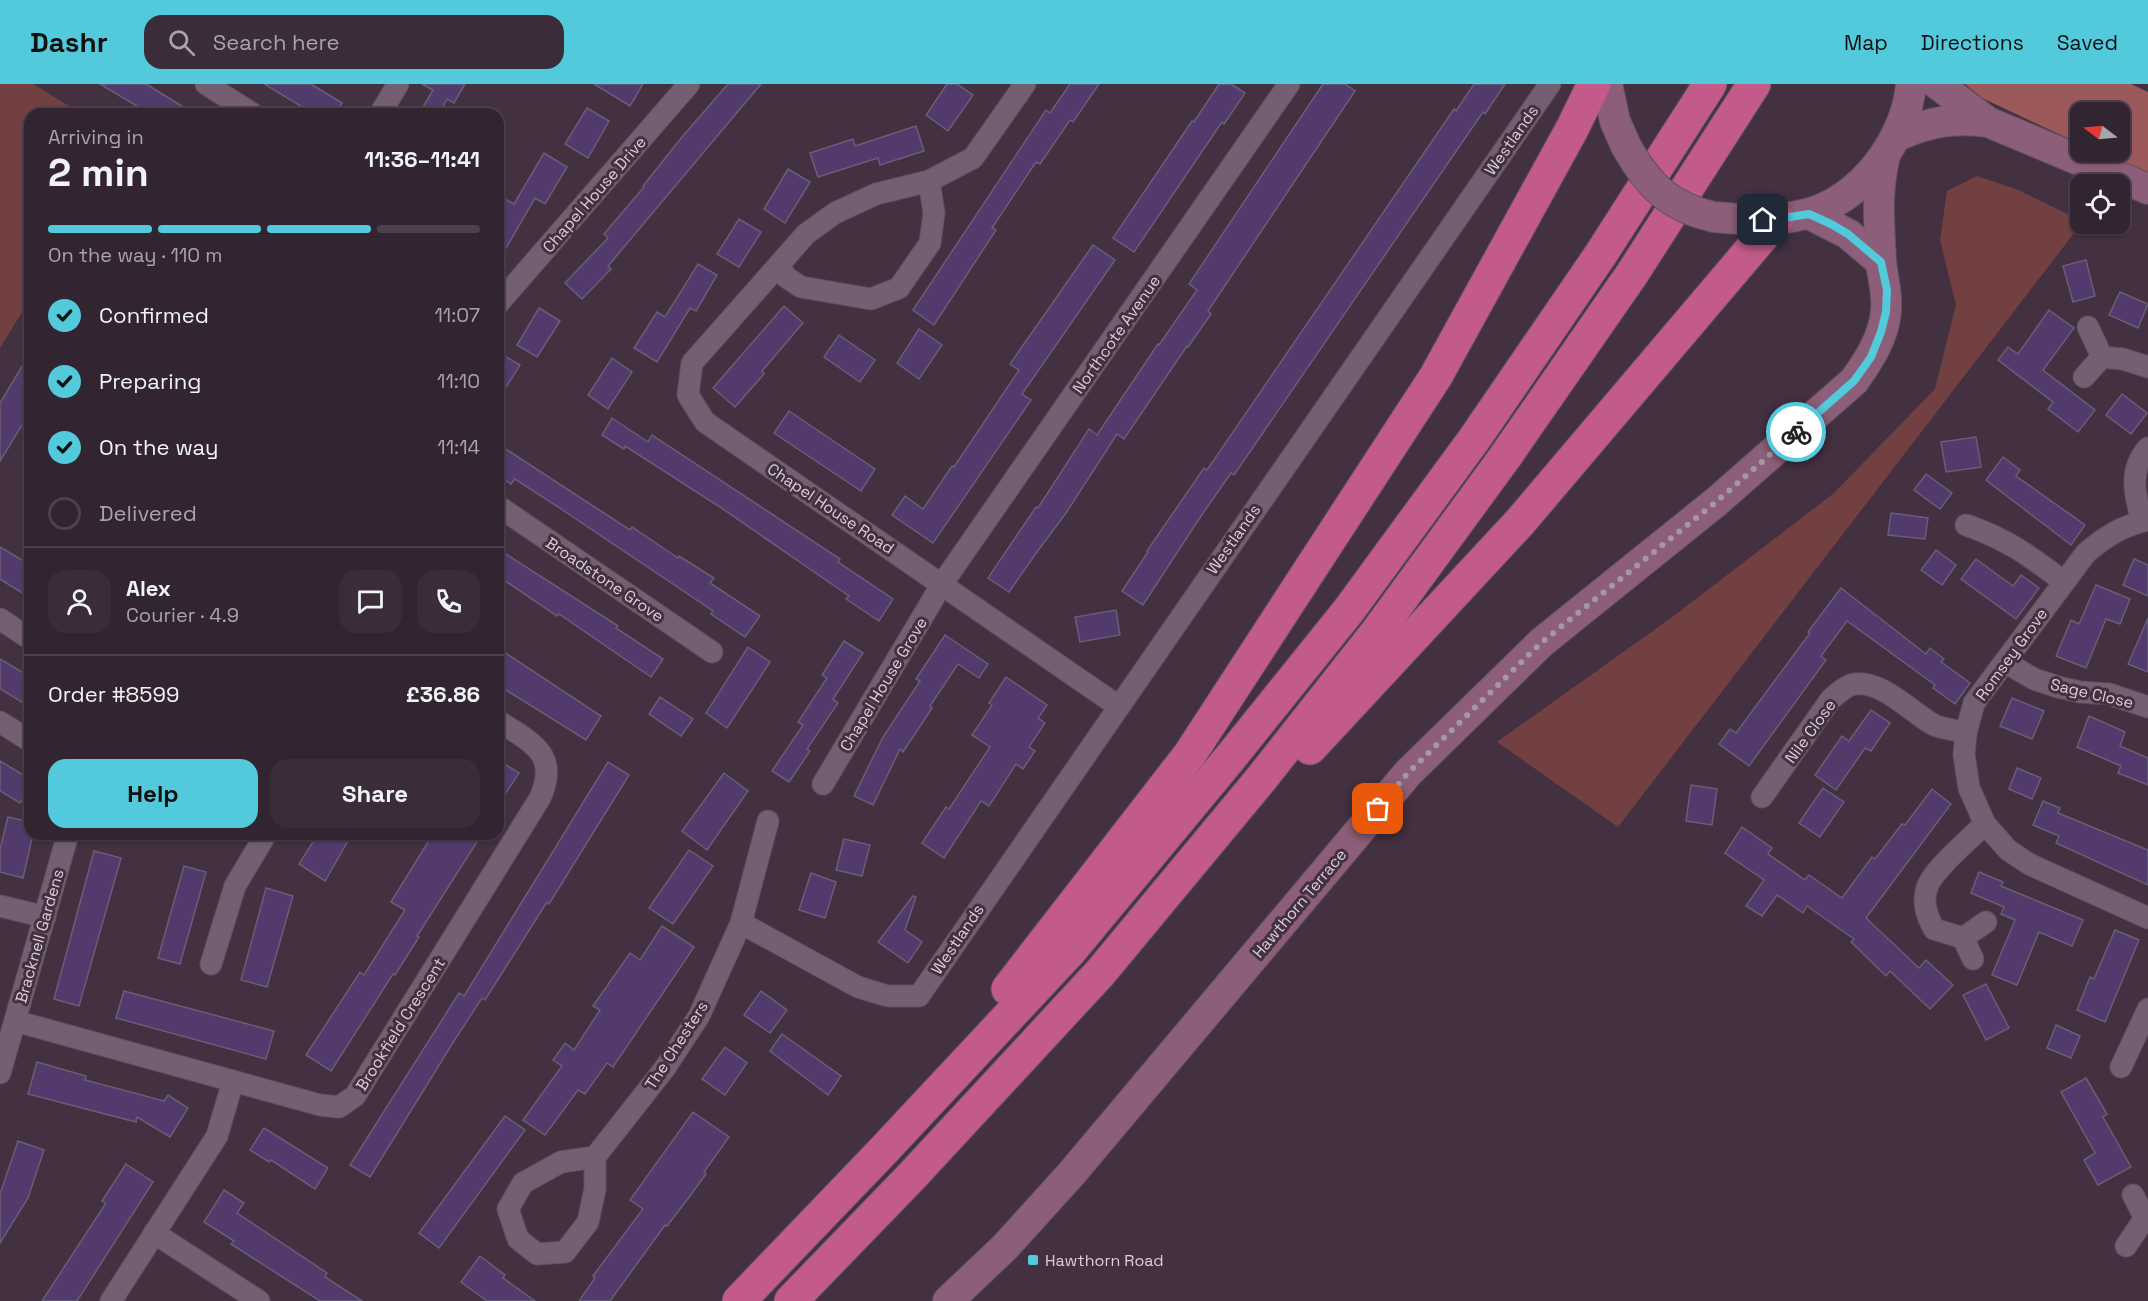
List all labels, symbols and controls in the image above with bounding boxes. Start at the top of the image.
search box [144,15,564,69]
text: Dashr [30,24,108,60]
icon: search [165,26,198,59]
text: Search here [213,28,340,56]
text: Map [1844,29,1888,56]
text: Directions [1921,29,2024,56]
text: Saved [2057,29,2118,56]
street label: Westlands [1480,101,1543,179]
north arrow [2070,102,2130,162]
map controls [2070,102,2130,234]
text: Arriving in [48,124,144,150]
street label: Chapel House Drive [538,132,651,257]
text: 11:36–11:41 [364,145,480,173]
text: 2 min [48,148,149,197]
button: locate [2070,174,2130,234]
pin [1737,194,1788,245]
icon: home [1746,203,1779,236]
text: On the way · 110 m [48,242,222,268]
street label: Northcote Avenue [1068,271,1165,398]
icon: check [48,299,81,332]
text: Confirmed [99,301,209,329]
text: 11:07 [434,302,480,328]
icon: check [48,365,81,398]
text: Preparing [99,367,201,395]
text: 11:10 [437,368,480,394]
courier [1766,402,1826,462]
icon: bike [1780,416,1813,449]
icon: check [48,431,81,464]
text: On the way [99,433,218,461]
text: 11:14 [437,434,480,460]
street label: Chapel House Road [763,458,898,559]
text: Delivered [99,499,197,527]
street label: Westlands [1202,500,1265,578]
street label: Broadstone Grove [542,532,668,627]
button: person [48,570,111,633]
button: chat [339,570,402,633]
button: phone [417,570,480,633]
text: Alex [126,574,171,602]
text: Courier · 4.9 [126,602,239,628]
street label: Romsey Grove [1971,604,2052,705]
street label: Chapel House Grove [835,613,932,755]
street label: Sage Close [2048,674,2135,713]
text: Order #8599 [48,680,179,708]
text: £36.86 [406,680,480,708]
street label: Nile Close [1780,695,1841,767]
button: Help [48,759,258,828]
button: Share [270,759,480,828]
pin [1352,783,1403,834]
icon: bag [1361,792,1394,825]
street label: Hawthorn Terrace [1248,844,1351,962]
street label: Bracknell Gardens [10,867,69,1005]
street label: Westlands [926,900,989,979]
street label: Brookfield Crescent [351,954,450,1095]
street label: The Chesters [640,997,713,1094]
place label: Hawthorn Road [1045,1250,1164,1271]
marker: Hawthorn Road [1026,1253,1040,1267]

